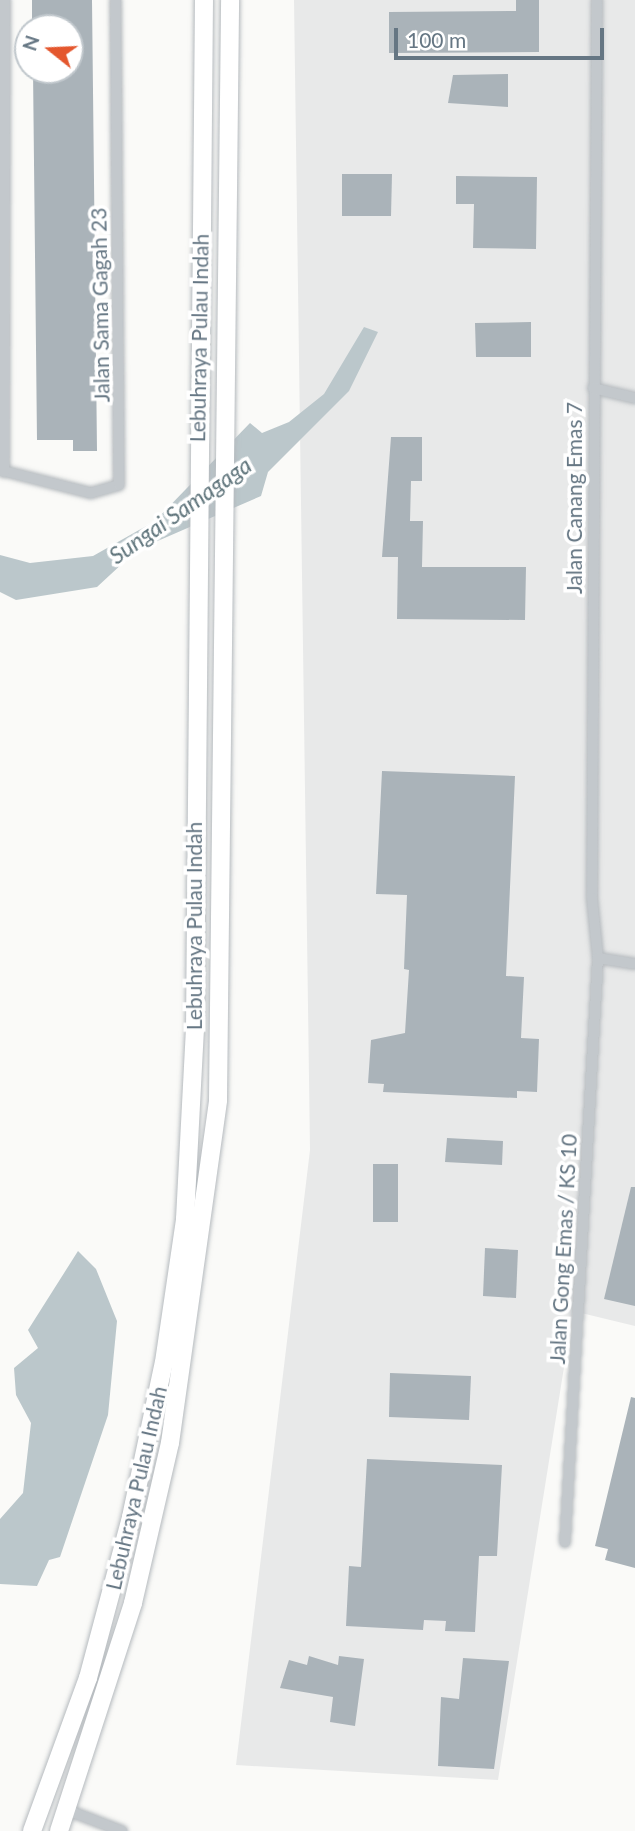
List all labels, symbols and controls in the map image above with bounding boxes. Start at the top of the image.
north arrow [14,14,84,84]
scale bar [397,14,607,58]
text: 100 m [407,27,466,52]
text: N [17,32,44,53]
street label: Jalan Sama Gagah 23 [86,207,114,403]
street label: Lebuhraya Pulau Indah [185,234,213,442]
street label: Jalan Canang Emas 7 [561,402,587,594]
water label: Sungai Samagaga [104,451,256,569]
street label: Lebuhraya Pulau Indah [181,822,207,1030]
street label: Jalan Gong Emas / KS 10 [544,1133,582,1365]
street label: Lebuhraya Pulau Indah [100,1384,172,1592]

